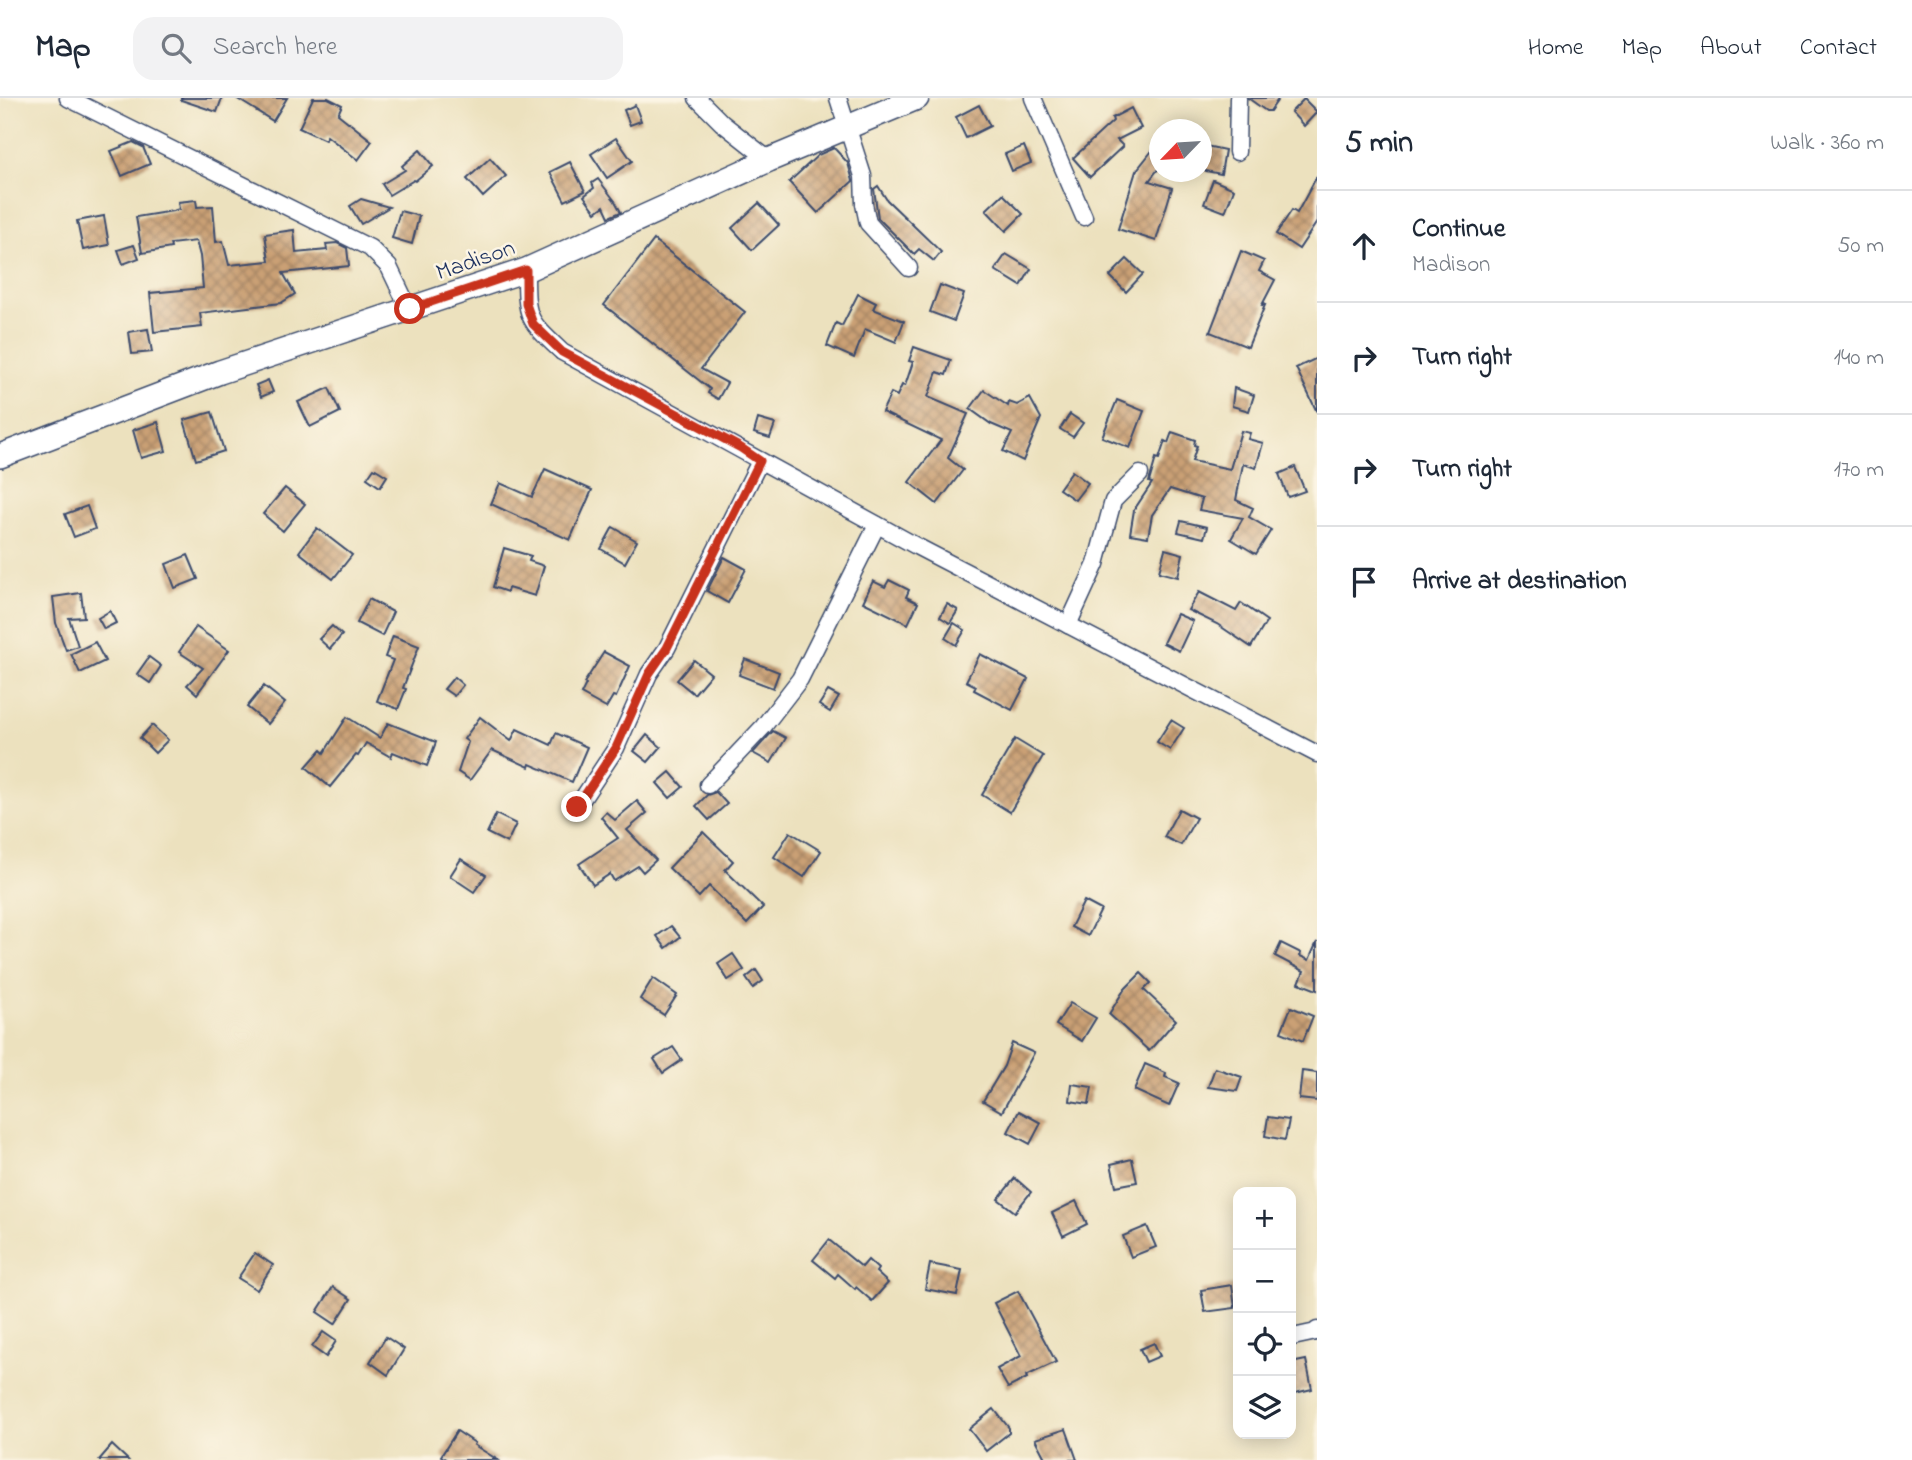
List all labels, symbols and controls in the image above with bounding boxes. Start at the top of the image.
search box [133,17,623,80]
text: Map [35,24,91,72]
icon: search [157,29,195,67]
text: Search here [213,29,337,67]
text: Home [1528,31,1584,66]
text: Map [1622,31,1662,66]
text: About [1700,31,1762,66]
text: Contact [1800,31,1877,66]
north arrow [1149,119,1212,182]
text: 5 min [1345,122,1413,166]
text: Walk · 360 m [1770,127,1884,160]
text: Continue [1412,211,1505,249]
icon: ahead [1345,227,1383,265]
text: 50 m [1837,230,1884,263]
street label: Madison [431,231,520,291]
text: Madison [1412,249,1490,282]
route start [394,293,425,324]
icon: right [1345,339,1383,377]
text: Turn right [1412,339,1512,377]
text: 140 m [1834,342,1884,375]
icon: right [1345,451,1383,489]
text: Turn right [1412,451,1512,489]
text: 170 m [1834,454,1884,487]
icon: arrive [1345,563,1383,601]
text: Arrive at destination [1412,563,1627,601]
route end [561,791,592,822]
map controls [1233,1187,1296,1439]
button: + [1233,1187,1296,1250]
button: − [1233,1250,1296,1313]
button: locate [1233,1313,1296,1376]
button: layers [1233,1376,1296,1439]

